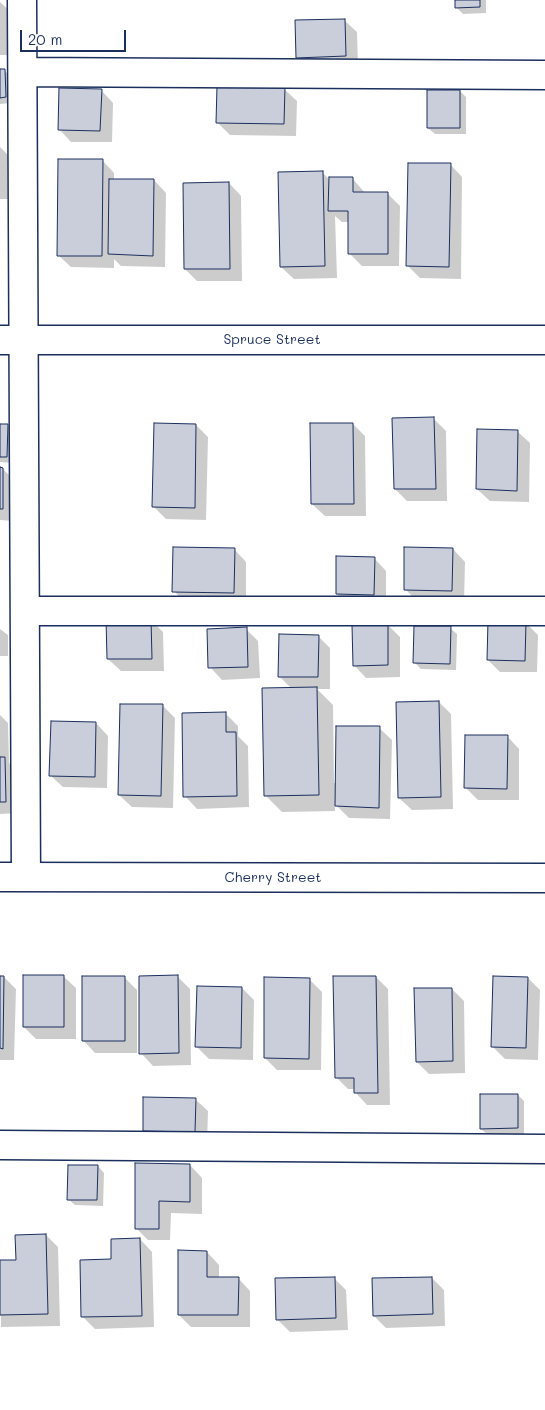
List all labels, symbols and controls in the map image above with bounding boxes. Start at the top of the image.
scale bar [22,20,129,52]
text: 20 m [28,29,62,49]
street label: Spruce Street [223,332,321,348]
street label: Cherry Street [225,870,321,886]

